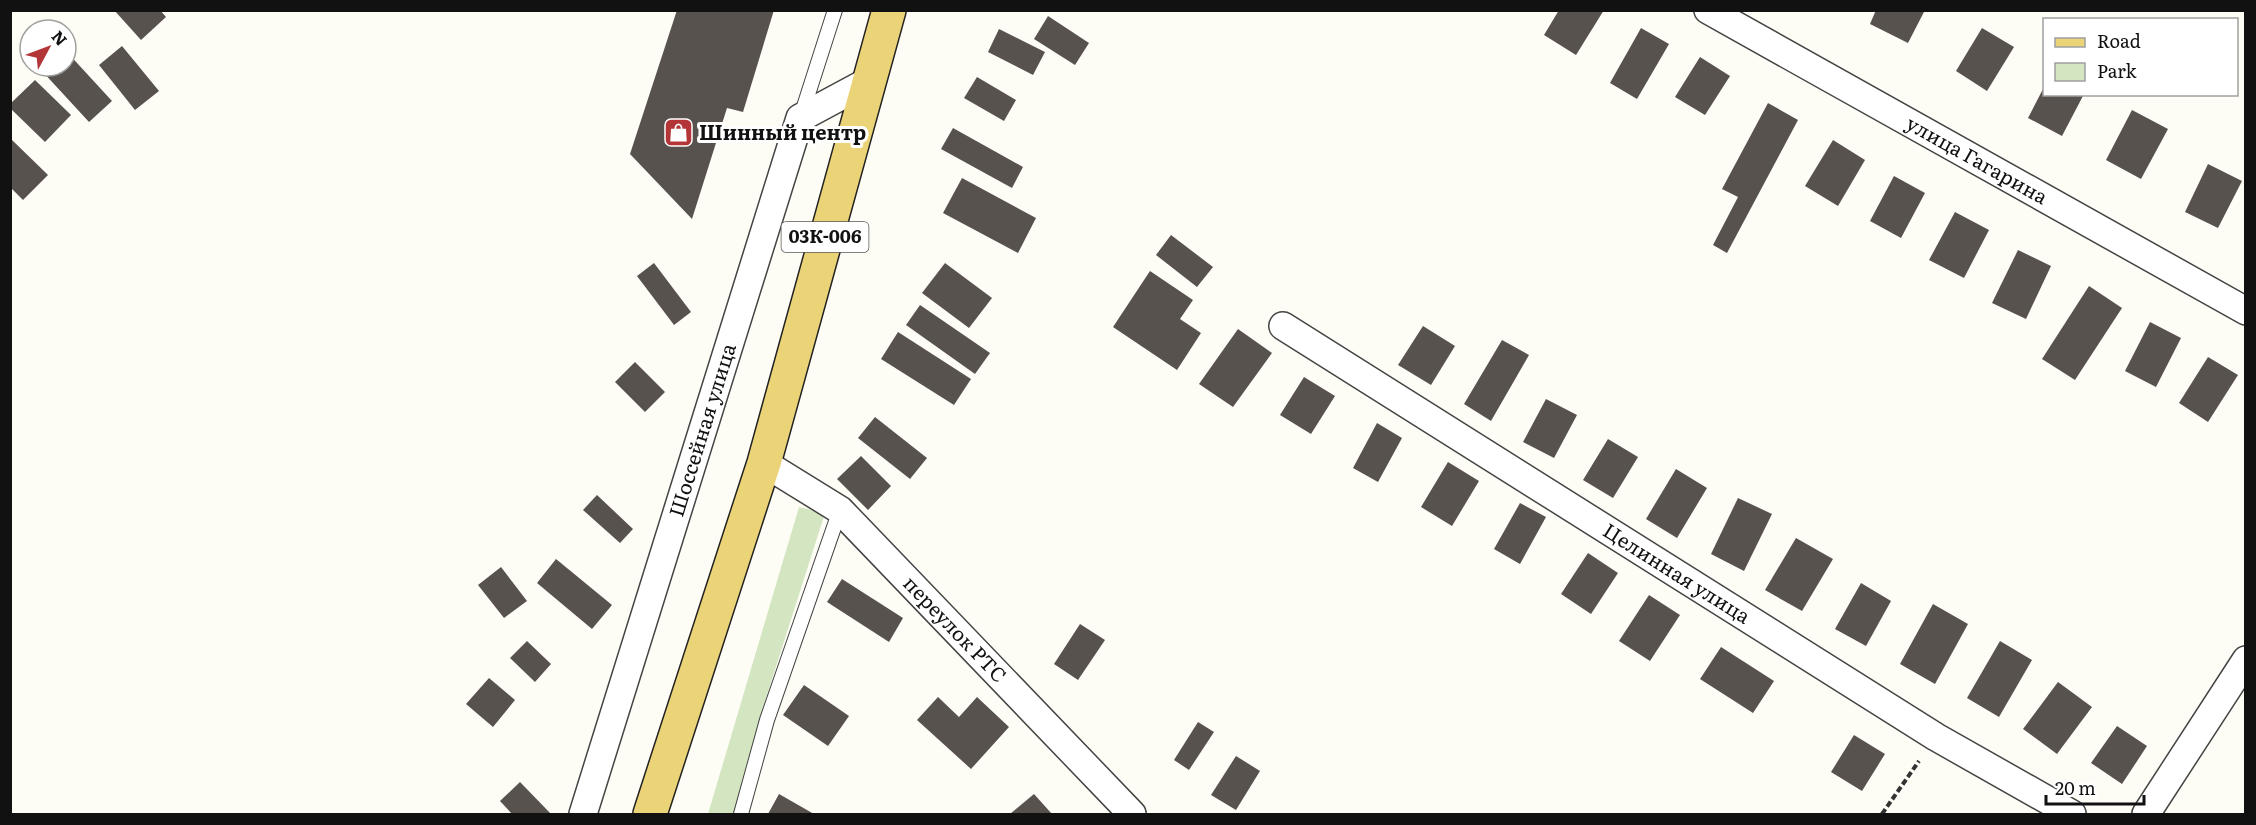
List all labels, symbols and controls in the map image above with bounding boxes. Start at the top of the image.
north arrow [18,18,78,78]
legend [2043,18,2238,96]
text: N [47,25,74,50]
text: Road [2097,27,2141,54]
text: Park [2097,57,2138,84]
street label: улица Гагарина [1901,107,2054,210]
place label: Шинный центр [699,116,866,146]
shop icon: Шинный центр [662,117,694,149]
road number: 03К-006 [782,222,868,252]
street label: Шоссейная улица [660,339,742,520]
street label: Целинная улица [1598,514,1757,630]
street label: переулок РТС [898,568,1015,688]
scale bar [2046,768,2144,806]
text: 20 m [2055,774,2096,801]

